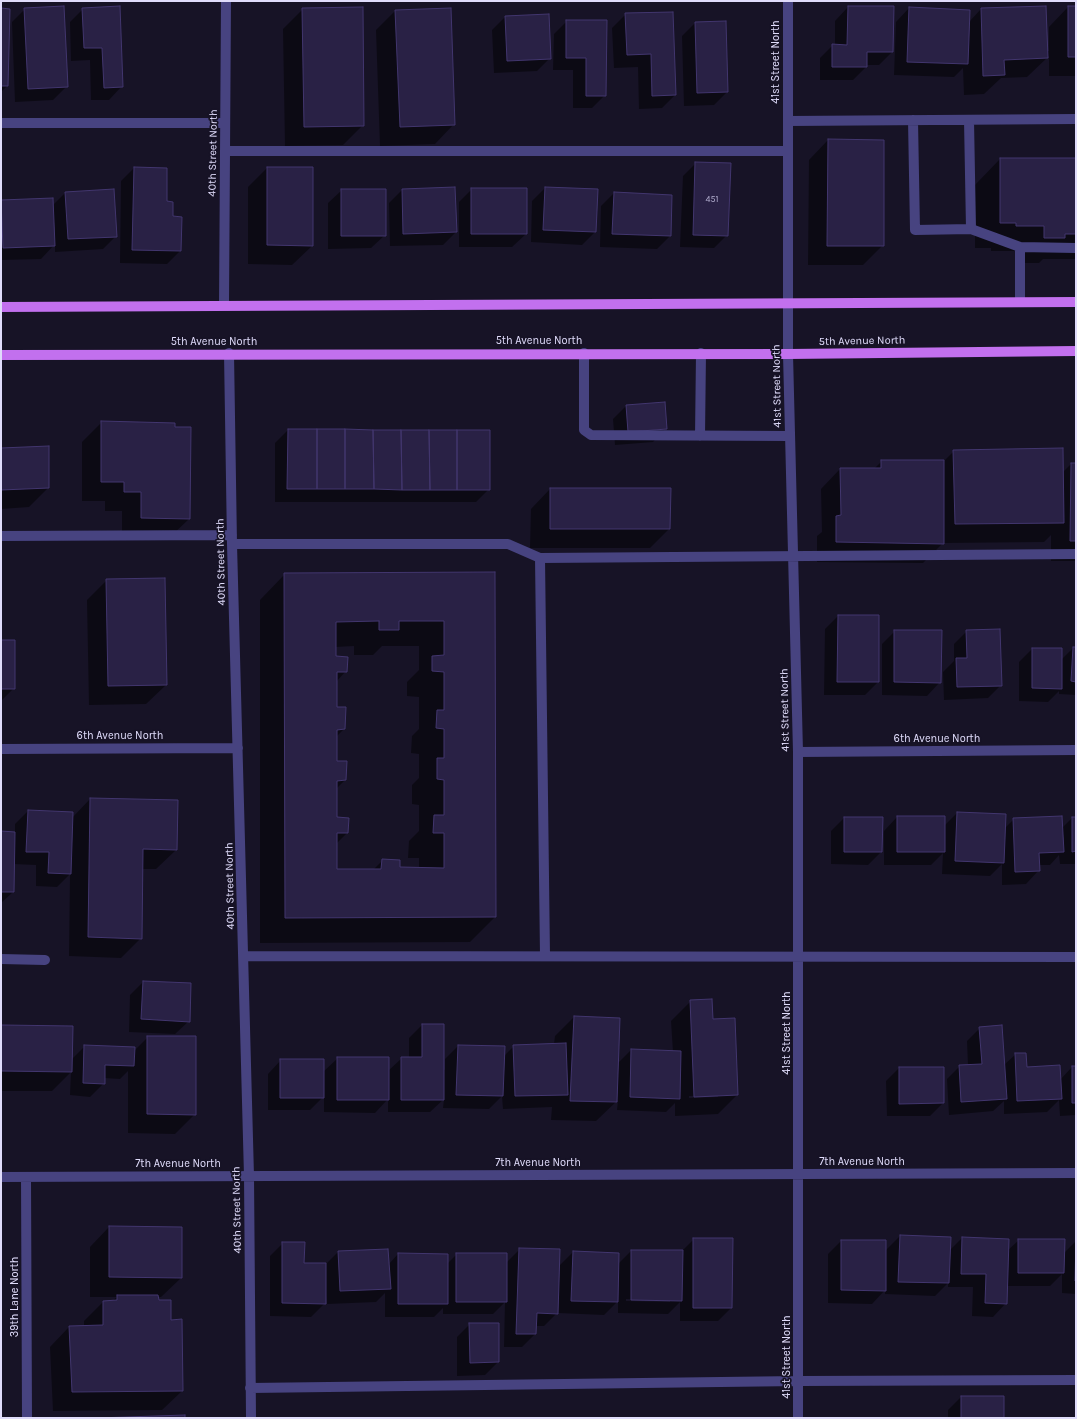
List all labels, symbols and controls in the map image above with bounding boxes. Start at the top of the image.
street label: 41st Street North [769,20,783,104]
street label: 40th Street North [206,109,220,197]
house number: 451 [705,194,719,204]
street label: 5th Avenue North [496,334,582,348]
street label: 5th Avenue North [819,334,905,348]
street label: 5th Avenue North [171,335,257,349]
street label: 41st Street North [770,344,784,428]
street label: 40th Street North [214,518,228,606]
street label: 41st Street North [778,668,792,752]
street label: 6th Avenue North [77,729,163,743]
street label: 6th Avenue North [894,732,980,746]
street label: 40th Street North [223,842,237,930]
street label: 41st Street North [780,991,794,1075]
street label: 7th Avenue North [819,1155,905,1169]
street label: 7th Avenue North [495,1156,581,1170]
street label: 7th Avenue North [135,1157,221,1171]
street label: 40th Street North [230,1166,244,1254]
street label: 39th Lane North [8,1257,22,1337]
street label: 41st Street North [780,1315,794,1399]

